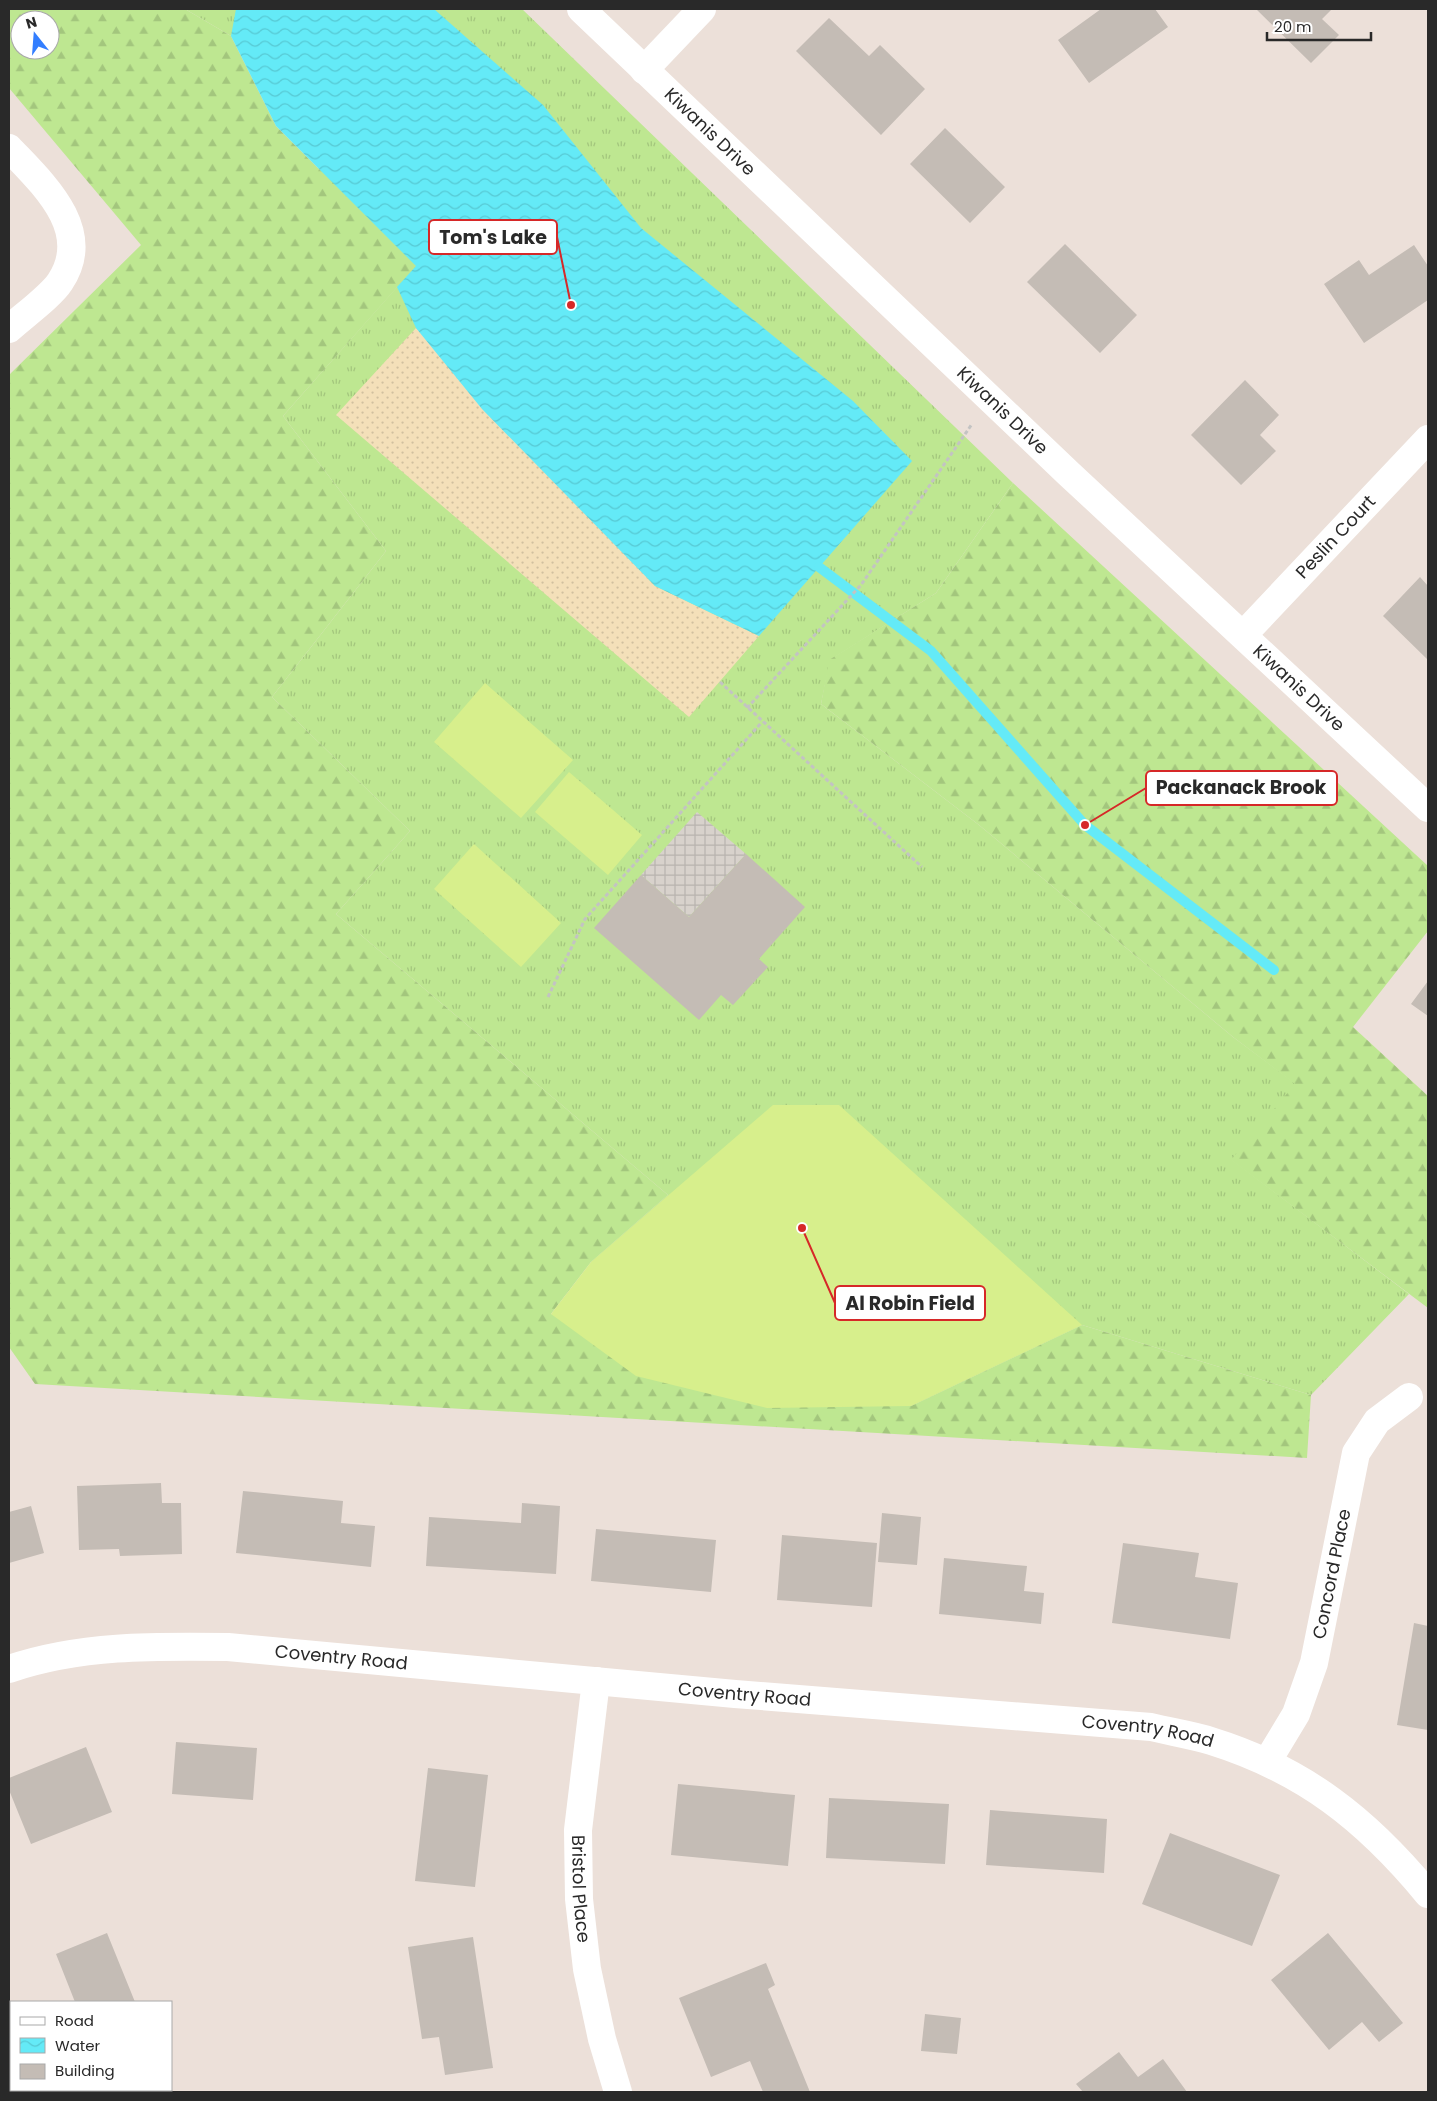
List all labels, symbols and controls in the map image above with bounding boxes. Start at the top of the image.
north arrow [10,10,60,60]
scale bar [1267,10,1371,42]
text: N [23,11,39,34]
text: 20 m [1274,16,1312,37]
street label: Kiwanis Drive [659,82,761,181]
callout: Tom's Lake [429,220,557,254]
text: Tom's Lake [439,224,547,251]
street label: Kiwanis Drive [952,361,1054,460]
street label: Peslin Court [1290,489,1381,584]
street label: Kiwanis Drive [1248,638,1351,737]
callout: Packanack Brook [1146,771,1337,805]
text: Packanack Brook [1156,774,1326,801]
callout: Al Robin Field [835,1286,985,1320]
text: Al Robin Field [845,1290,975,1317]
street label: Concord Place [1306,1507,1357,1641]
street label: Coventry Road [274,1638,409,1676]
street label: Coventry Road [677,1676,812,1712]
street label: Coventry Road [1081,1709,1217,1753]
street label: Bristol Place [566,1835,597,1944]
legend [10,2001,172,2091]
text: Road [55,2010,94,2031]
text: Water [55,2035,101,2056]
text: Building [55,2060,115,2081]

